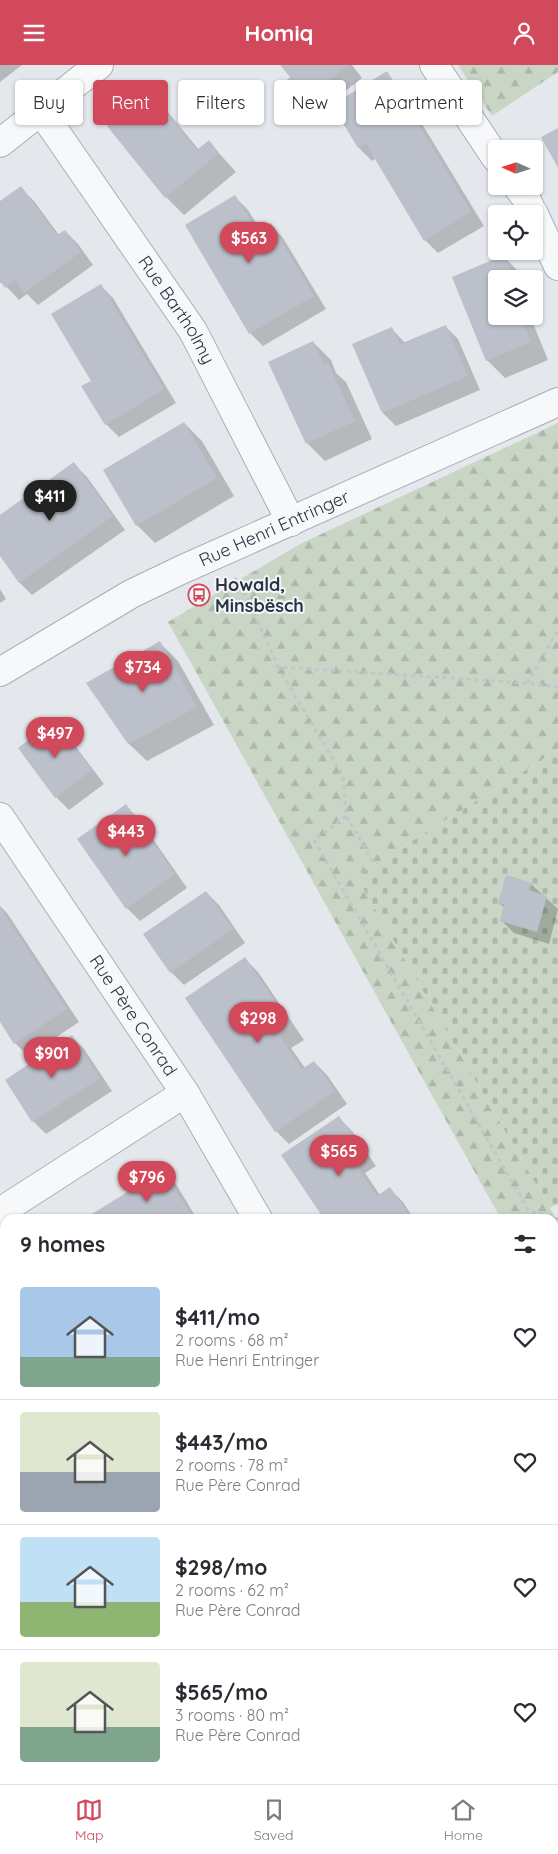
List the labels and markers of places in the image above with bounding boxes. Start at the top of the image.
pin: $563 [219,221,279,264]
pin: $411 [20,479,80,522]
place label: Howald, Minsbësch [215,573,304,617]
bus stop icon: Howald, Minsbësch [187,583,211,607]
pin: $734 [113,651,173,693]
pin: $497 [25,717,85,759]
pin: $443 [96,815,156,857]
pin: $298 [228,1001,288,1044]
pin: $901 [22,1037,82,1079]
pin: $565 [309,1135,369,1177]
pin: $796 [117,1161,177,1203]

